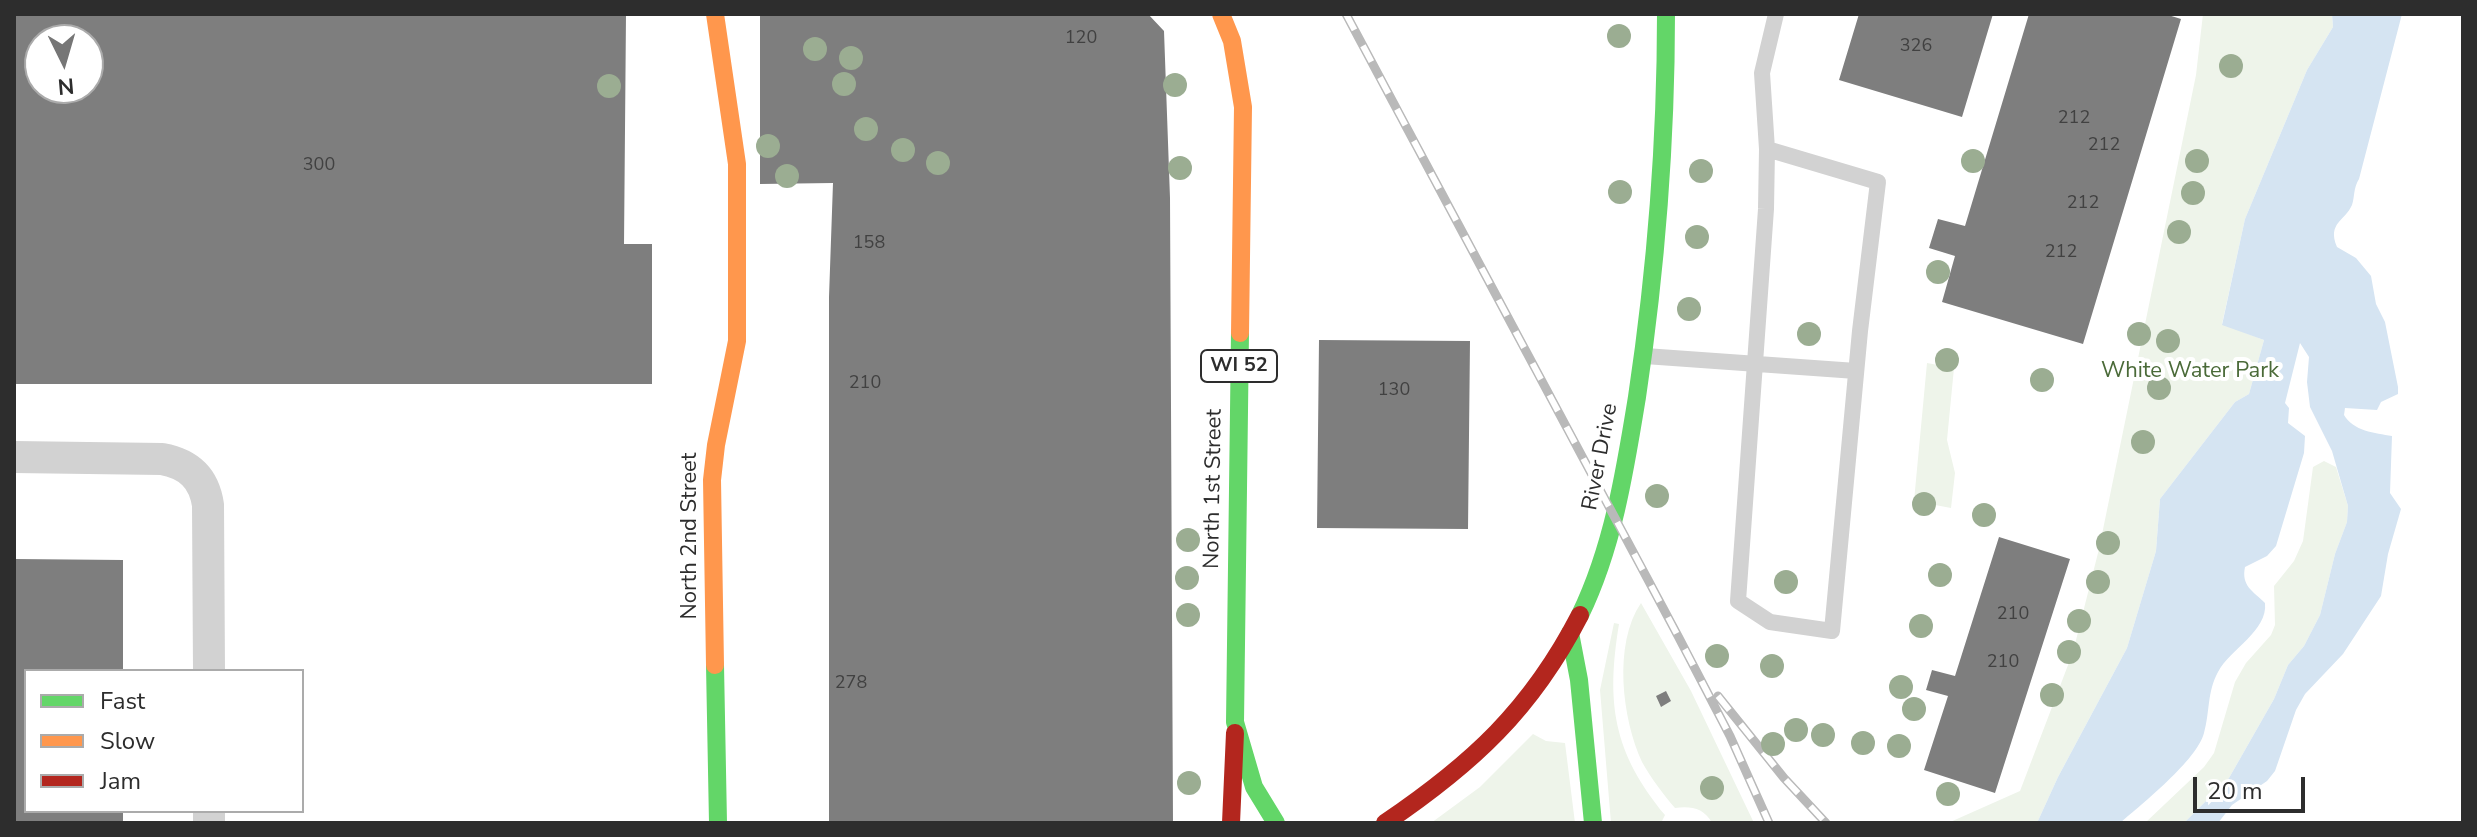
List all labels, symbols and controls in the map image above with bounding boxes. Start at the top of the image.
north arrow [24,24,104,104]
house number: 120 [1065,28,1097,50]
house number: 326 [1900,36,1932,58]
text: N [56,70,75,102]
house number: 212 [2058,108,2090,130]
house number: 212 [2088,135,2120,157]
house number: 300 [303,155,335,177]
house number: 212 [2067,193,2099,215]
house number: 158 [853,233,885,255]
house number: 212 [2045,242,2077,264]
road number: WI 52 [1201,350,1277,382]
park label: White Water Park [2101,359,2279,385]
house number: 210 [849,373,881,395]
house number: 130 [1378,380,1410,402]
street label: River Drive [1578,401,1624,513]
street label: North 1st Street [1199,409,1229,569]
street label: North 2nd Street [678,452,704,620]
house number: 210 [1997,604,2029,626]
house number: 210 [1987,652,2019,674]
legend [24,669,304,813]
house number: 278 [835,673,867,695]
text: Fast [100,685,145,717]
text: Slow [100,725,155,757]
scale bar [2197,761,2309,811]
text: Jam [100,765,141,797]
text: 20 m [2207,775,2263,807]

